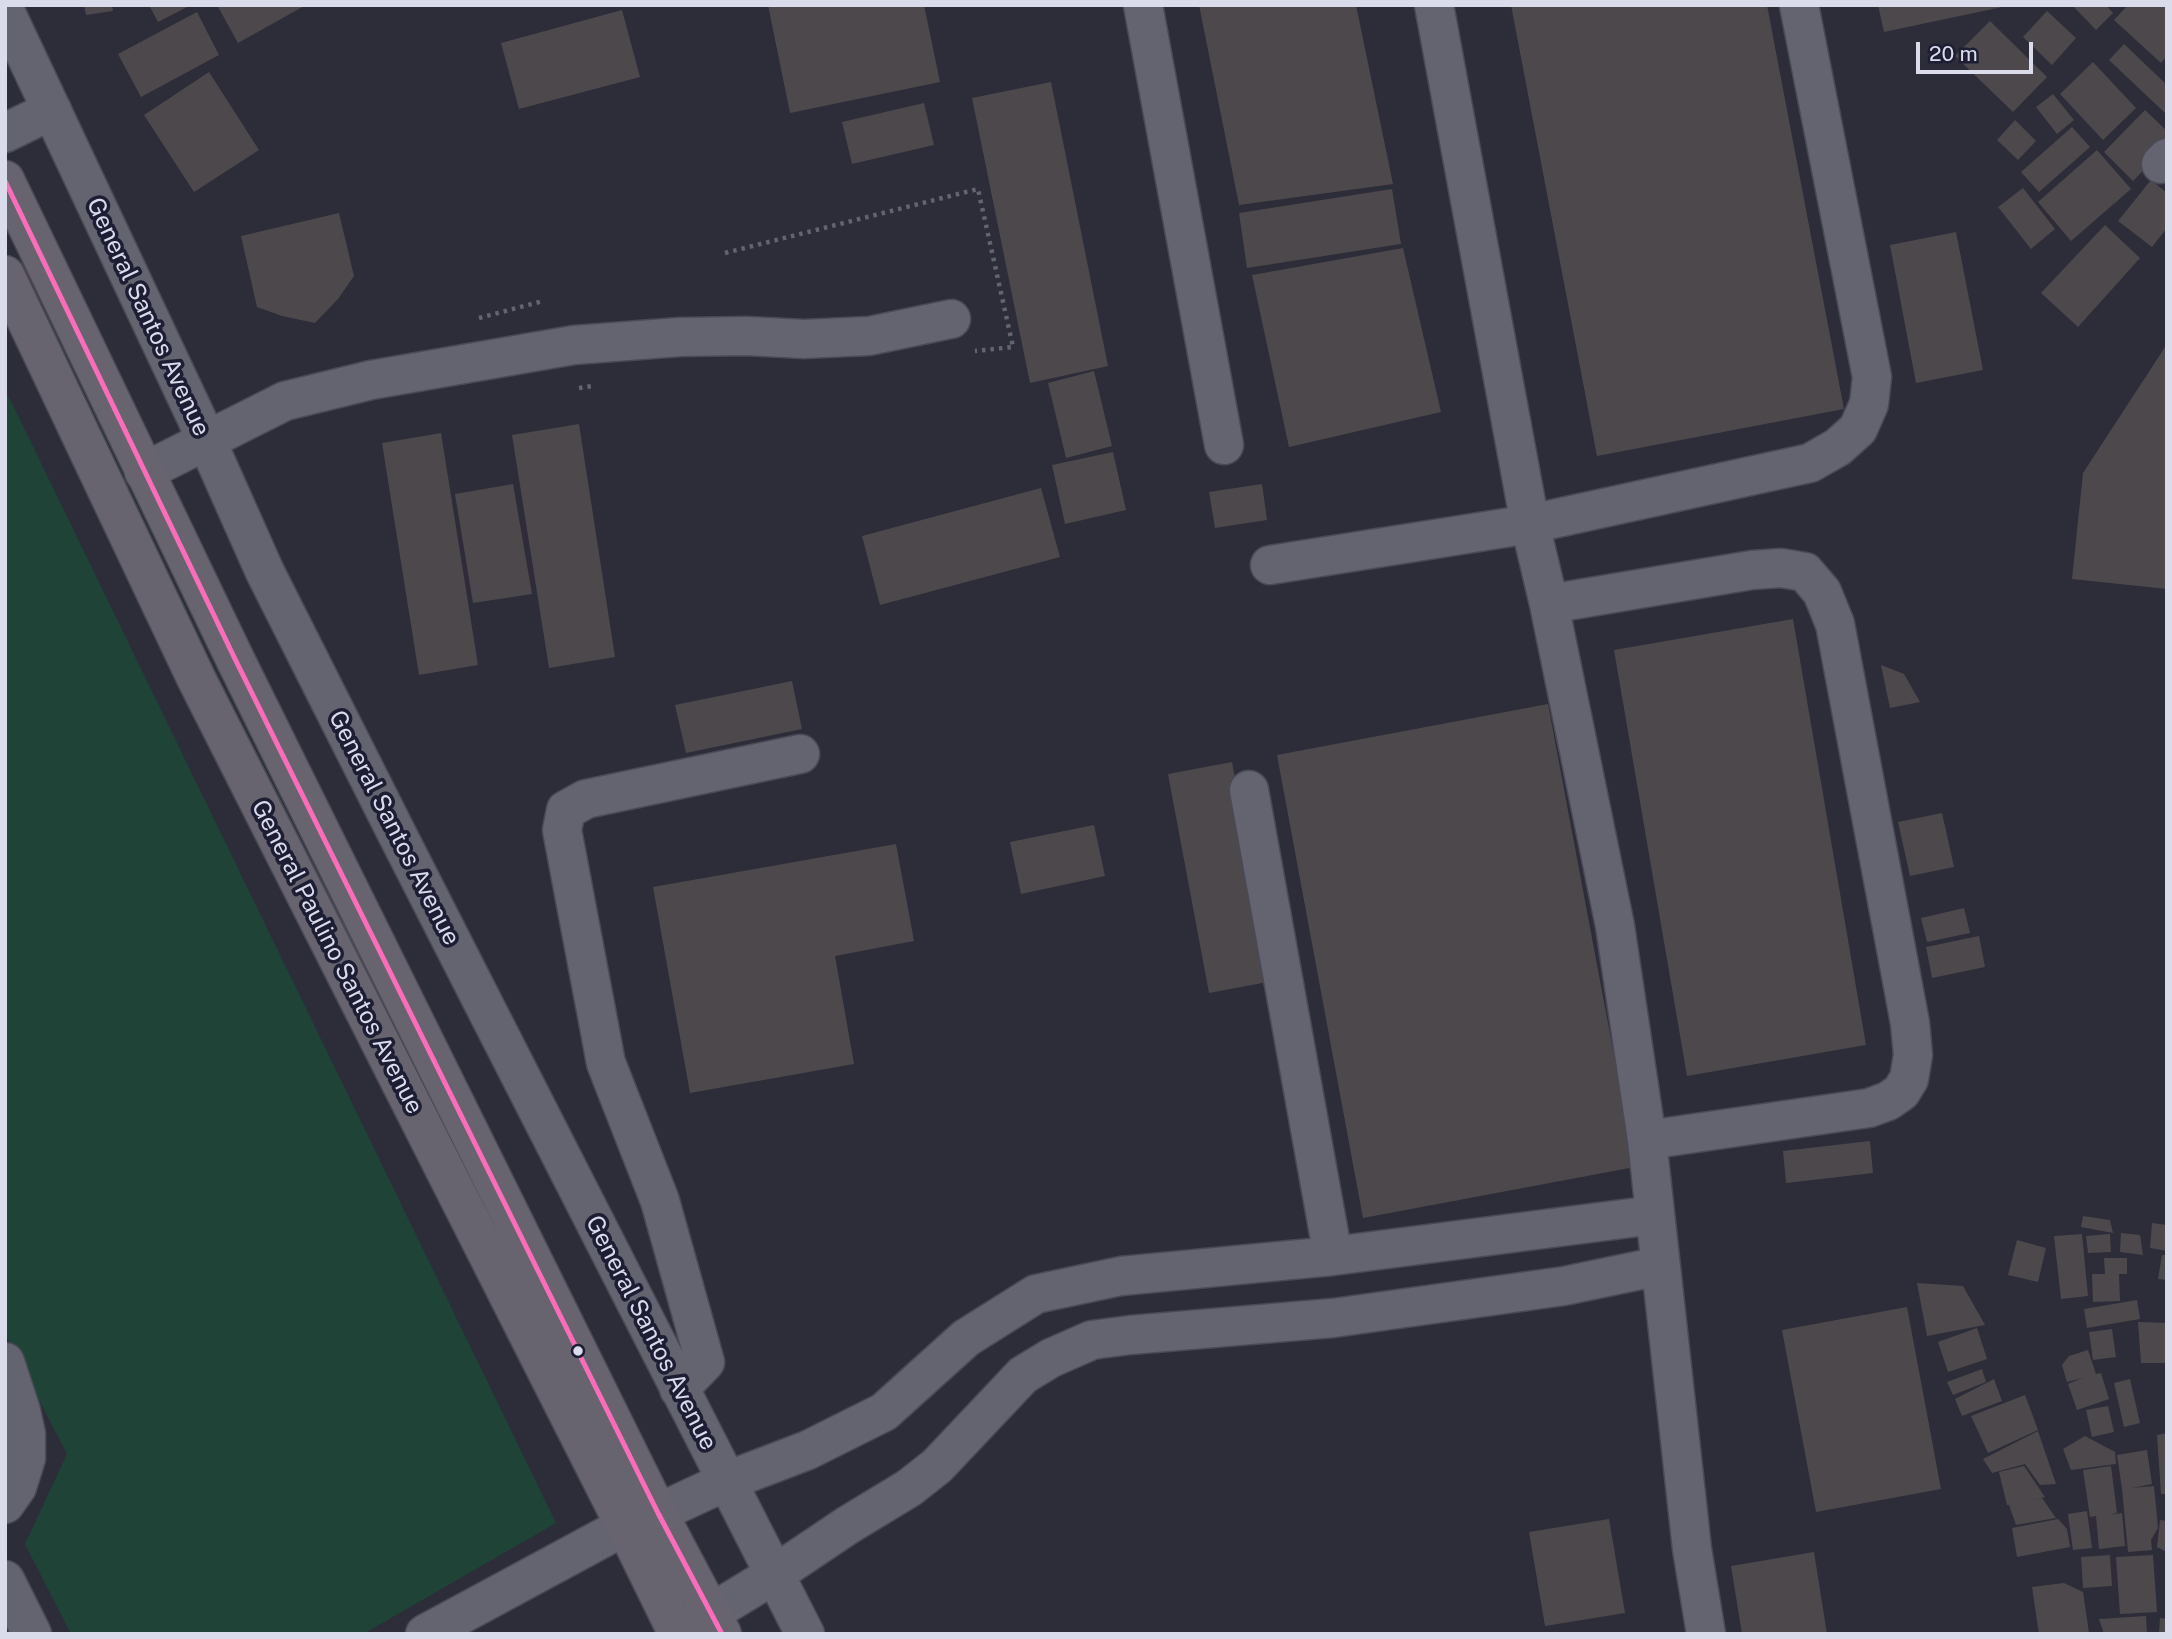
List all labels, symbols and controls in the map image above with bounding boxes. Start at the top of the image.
scale bar [1920,28,2037,72]
text: 20 m [1929,41,1978,66]
street label: General Santos Avenue [80,193,216,441]
street label: General Santos Avenue [322,706,466,950]
street label: General Paulino Santos Avenue [245,795,429,1119]
street label: General Santos Avenue [579,1211,723,1455]
unlabelled marker [571,1344,585,1358]

